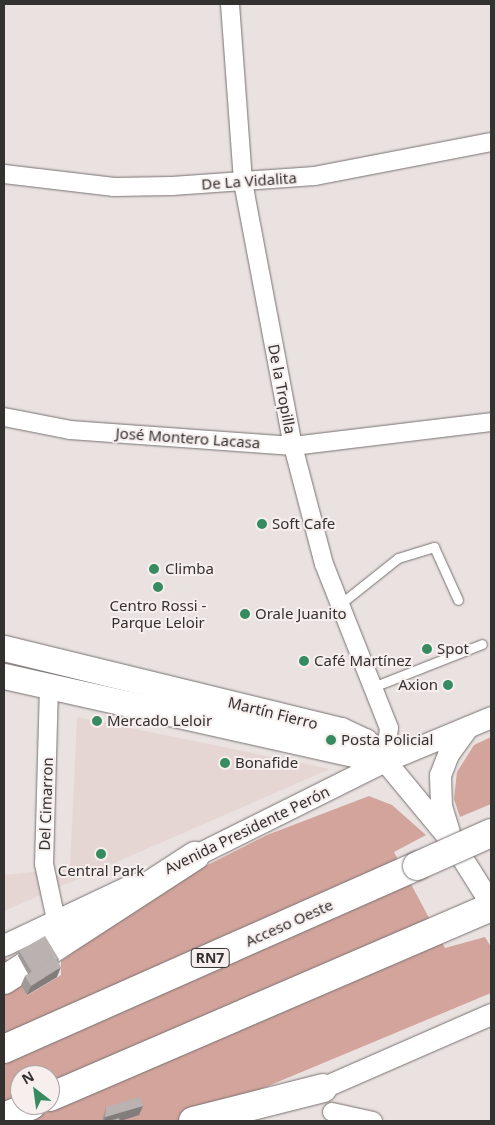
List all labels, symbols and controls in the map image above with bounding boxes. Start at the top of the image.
street label: De La Vidalita [201,169,297,193]
street label: De la Tropilla [264,342,300,436]
street label: José Montero Lacasa [115,424,261,452]
place label: Soft Cafe [272,515,335,533]
marker: Soft Cafe [256,518,268,530]
place label: Climba [165,560,214,578]
marker: Climba [147,562,161,576]
marker: Centro Rossi - Parque Leloir [151,580,165,594]
place label: Centro Rossi - Parque Leloir [110,596,206,631]
place label: Orale Juanito [255,605,347,623]
marker: Orale Juanito [239,608,251,620]
place label: Spot [437,640,469,658]
marker: Spot [421,643,433,655]
place label: Café Martínez [314,652,412,670]
marker: Café Martínez [298,655,310,667]
place label: Axion [398,676,438,694]
marker: Axion [442,679,454,691]
street label: Martín Fierro [226,693,320,733]
place label: Mercado Leloir [107,712,212,730]
marker: Mercado Leloir [91,715,103,727]
place label: Posta Policial [341,731,433,749]
marker: Posta Policial [325,734,337,746]
place label: Bonafide [235,754,298,772]
street label: Del Cimarron [35,757,57,851]
marker: Bonafide [219,757,231,769]
street label: Avenida Presidente Perón [162,782,332,878]
marker: Central Park [95,848,107,860]
place label: Central Park [58,862,144,880]
street label: Acceso Oeste [242,896,336,950]
road number: RN7 [190,946,230,970]
north arrow [10,1065,60,1115]
text: N [18,1066,37,1089]

